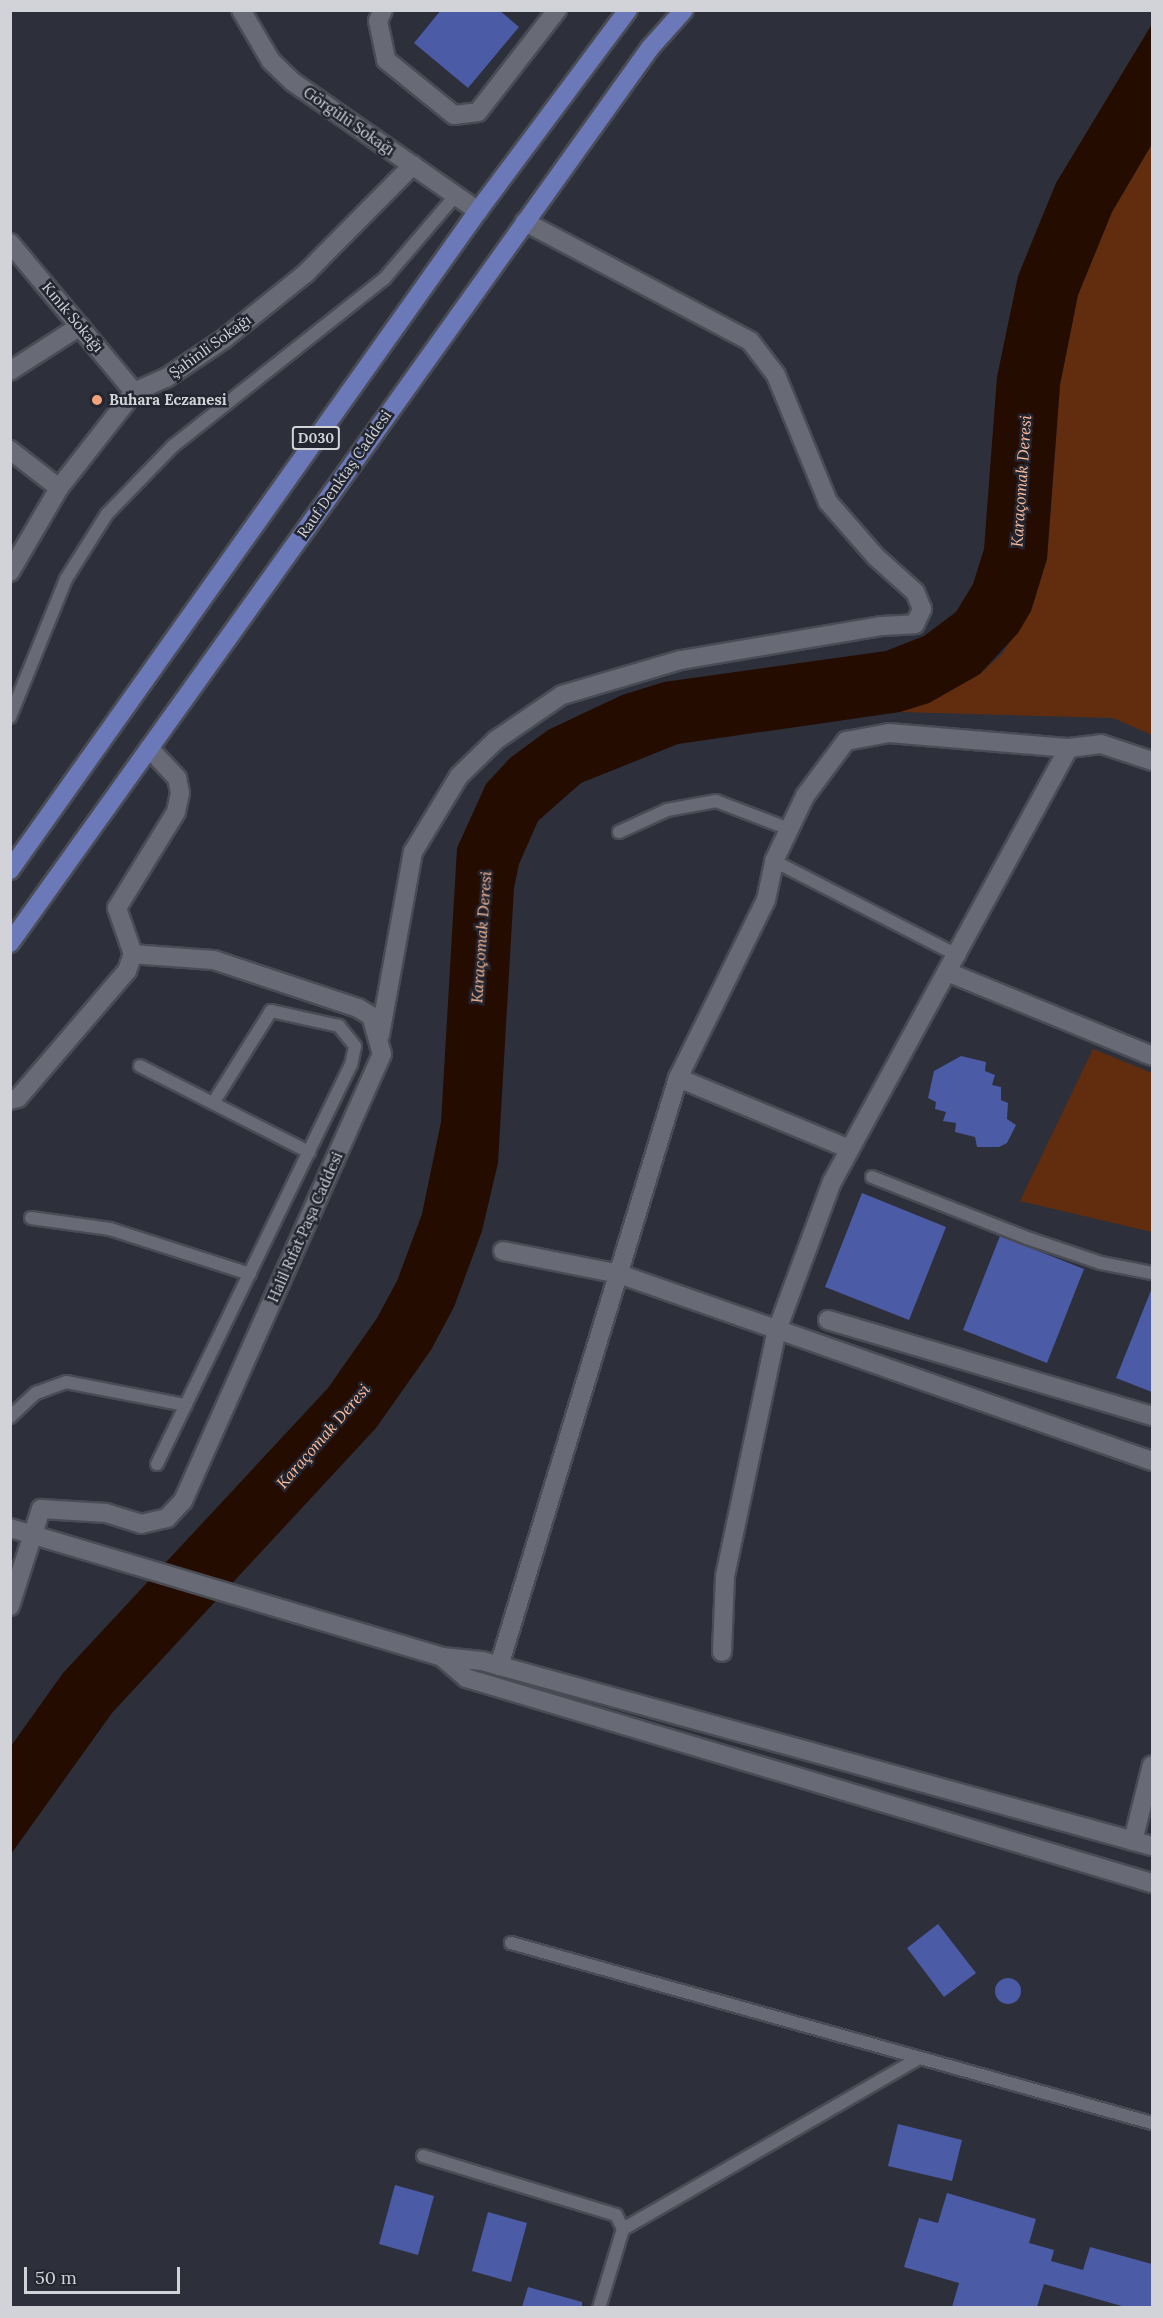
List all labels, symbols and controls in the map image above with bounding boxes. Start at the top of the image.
street label: Görgülü Sokağı [300,83,398,159]
street label: Kınık Sokağı [39,278,107,356]
street label: Şahinli Sokağı [166,310,254,382]
place label: Buhara Eczanesi [109,391,227,409]
marker: Buhara Eczanesi [90,393,104,407]
street label: Rauf Denktaş Caddesi [293,407,395,541]
water label: Karaçomak Deresi [1007,414,1035,548]
road number: D030 [290,427,342,449]
water label: Karaçomak Deresi [467,870,495,1004]
street label: Halil Rıfat Paşa Caddesi [264,1149,346,1305]
water label: Karaçomak Deresi [272,1380,374,1492]
scale bar [27,2255,183,2293]
text: 50 m [35,2266,77,2289]

